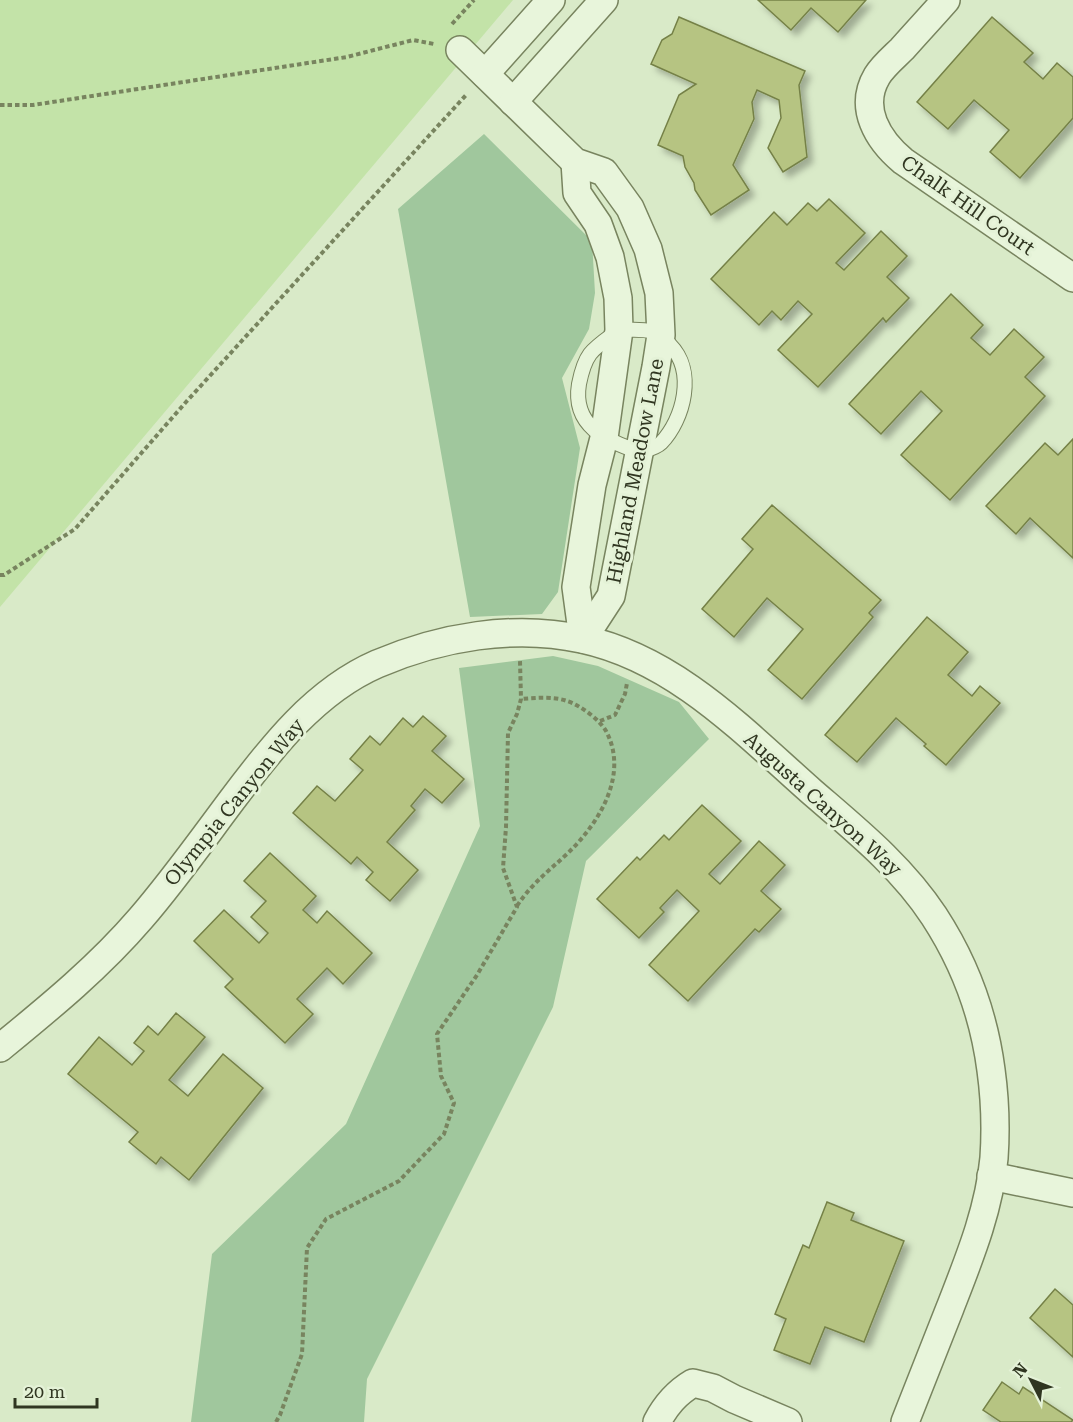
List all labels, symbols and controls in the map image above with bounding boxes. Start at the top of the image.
street label: Chalk Hill Court [897,150,1040,260]
street label: Highland Meadow Lane [601,356,669,586]
street label: Olympia Canyon Way [159,713,309,891]
street label: Augusta Canyon Way [739,727,907,881]
north arrow [1001,1350,1061,1410]
text: N [1009,1359,1031,1381]
scale bar [15,1371,98,1409]
text: 20 m [24,1381,65,1402]

